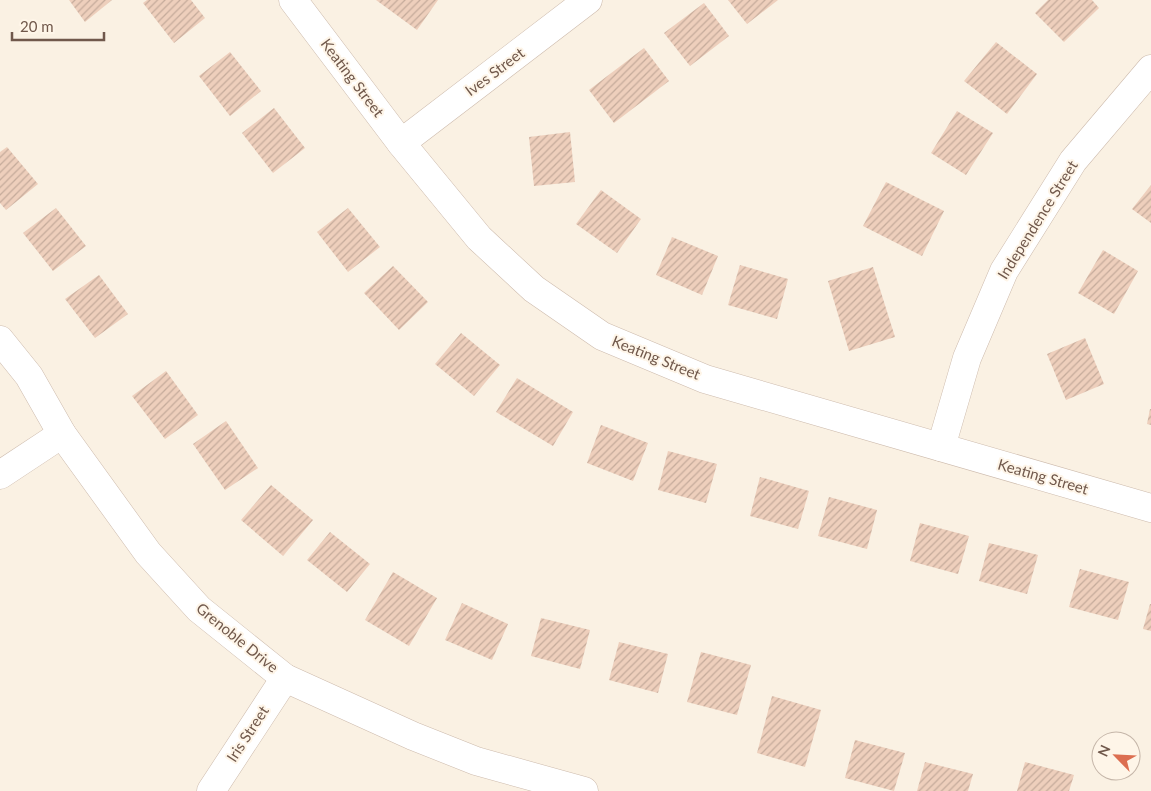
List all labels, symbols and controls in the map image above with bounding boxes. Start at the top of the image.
scale bar [12,10,105,42]
text: 20 m [20,17,54,35]
street label: Keating Street [318,35,388,121]
street label: Ives Street [461,43,528,99]
street label: Independence Street [993,156,1081,282]
street label: Keating Street [610,331,704,383]
street label: Keating Street [996,455,1091,498]
street label: Grenoble Drive [193,599,282,676]
street label: Iris Street [222,702,272,765]
north arrow [1091,731,1141,781]
text: N [1094,742,1114,759]

